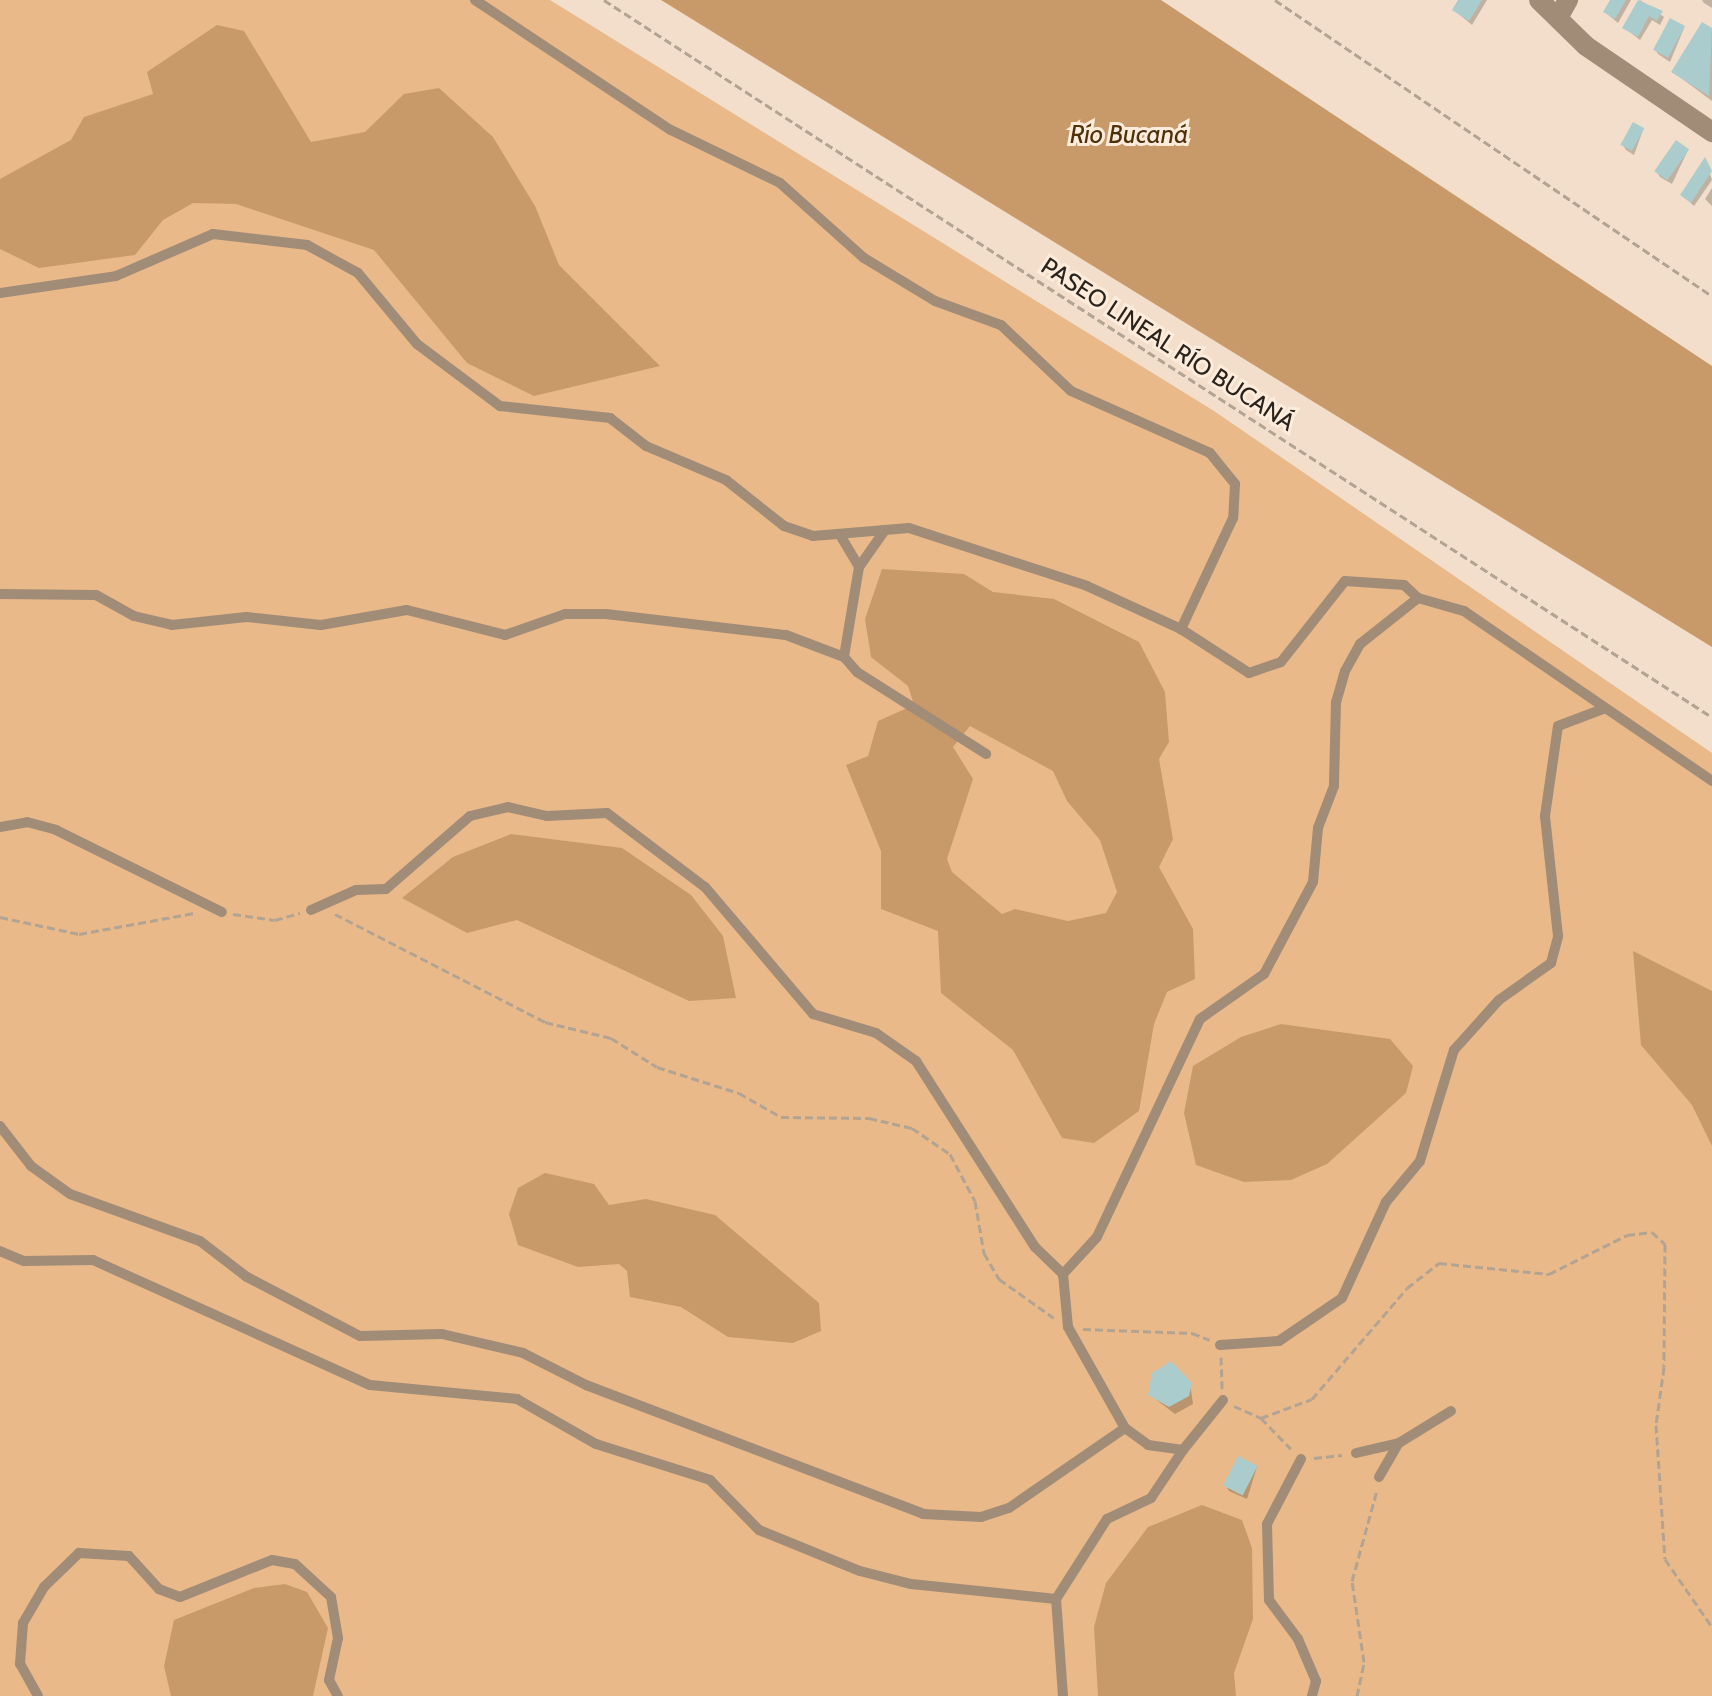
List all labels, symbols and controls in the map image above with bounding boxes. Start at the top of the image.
water label: Río Bucaná [1070,119,1188,151]
street label: PASEO LINEAL RÍO BUCANÁ [1036,251,1300,437]

